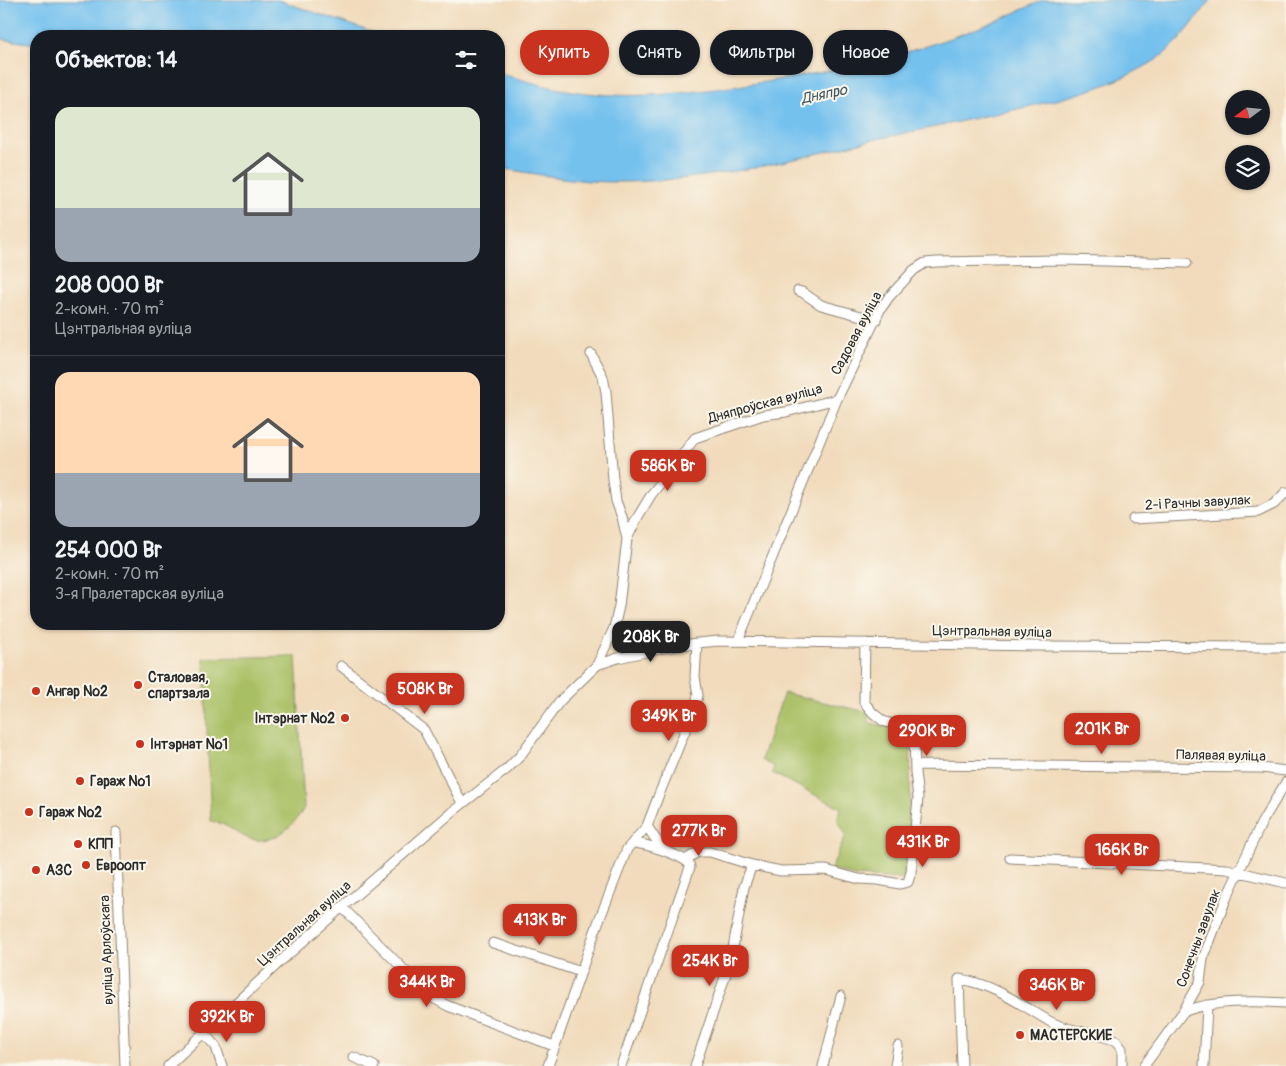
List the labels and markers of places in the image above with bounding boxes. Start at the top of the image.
pin: 586K Br [622,450,714,492]
pin: 208K Br [605,620,697,663]
place label: Сталовая, спартзала [147,669,210,702]
pin: 508K Br [379,672,471,715]
marker: Сталовая, спартзала [132,679,144,691]
place label: Ангар №2 [46,683,108,700]
marker: Ангар №2 [30,685,42,697]
pin: 349K Br [623,700,715,742]
place label: Інтэрнат №2 [255,710,335,727]
marker: Інтэрнат №2 [339,712,351,724]
pin: 201K Br [1056,712,1148,755]
pin: 290K Br [881,714,973,757]
place label: Інтэрнат №1 [150,736,228,753]
marker: Інтэрнат №1 [134,738,146,750]
place label: Гараж №1 [90,773,151,790]
marker: Гараж №1 [74,775,86,787]
place label: Гараж №2 [39,804,102,821]
marker: Гараж №2 [23,806,35,818]
pin: 277K Br [653,814,745,857]
pin: 431K Br [877,826,969,868]
pin: 166K Br [1076,834,1168,876]
place label: КПП [88,836,113,853]
marker: КПП [72,838,84,850]
place label: Евроопт [96,857,147,874]
marker: Евроопт [80,859,92,871]
place label: АЗС [46,862,72,879]
marker: АЗС [30,864,42,876]
pin: 413K Br [494,904,586,946]
pin: 254K Br [664,944,756,987]
pin: 344K Br [381,966,473,1008]
pin: 346K Br [1011,968,1103,1011]
pin: 392K Br [181,1000,273,1043]
place label: МАСТЕРСКИЕ [1030,1027,1113,1044]
marker: МАСТЕРСКИЕ [1014,1029,1026,1041]

